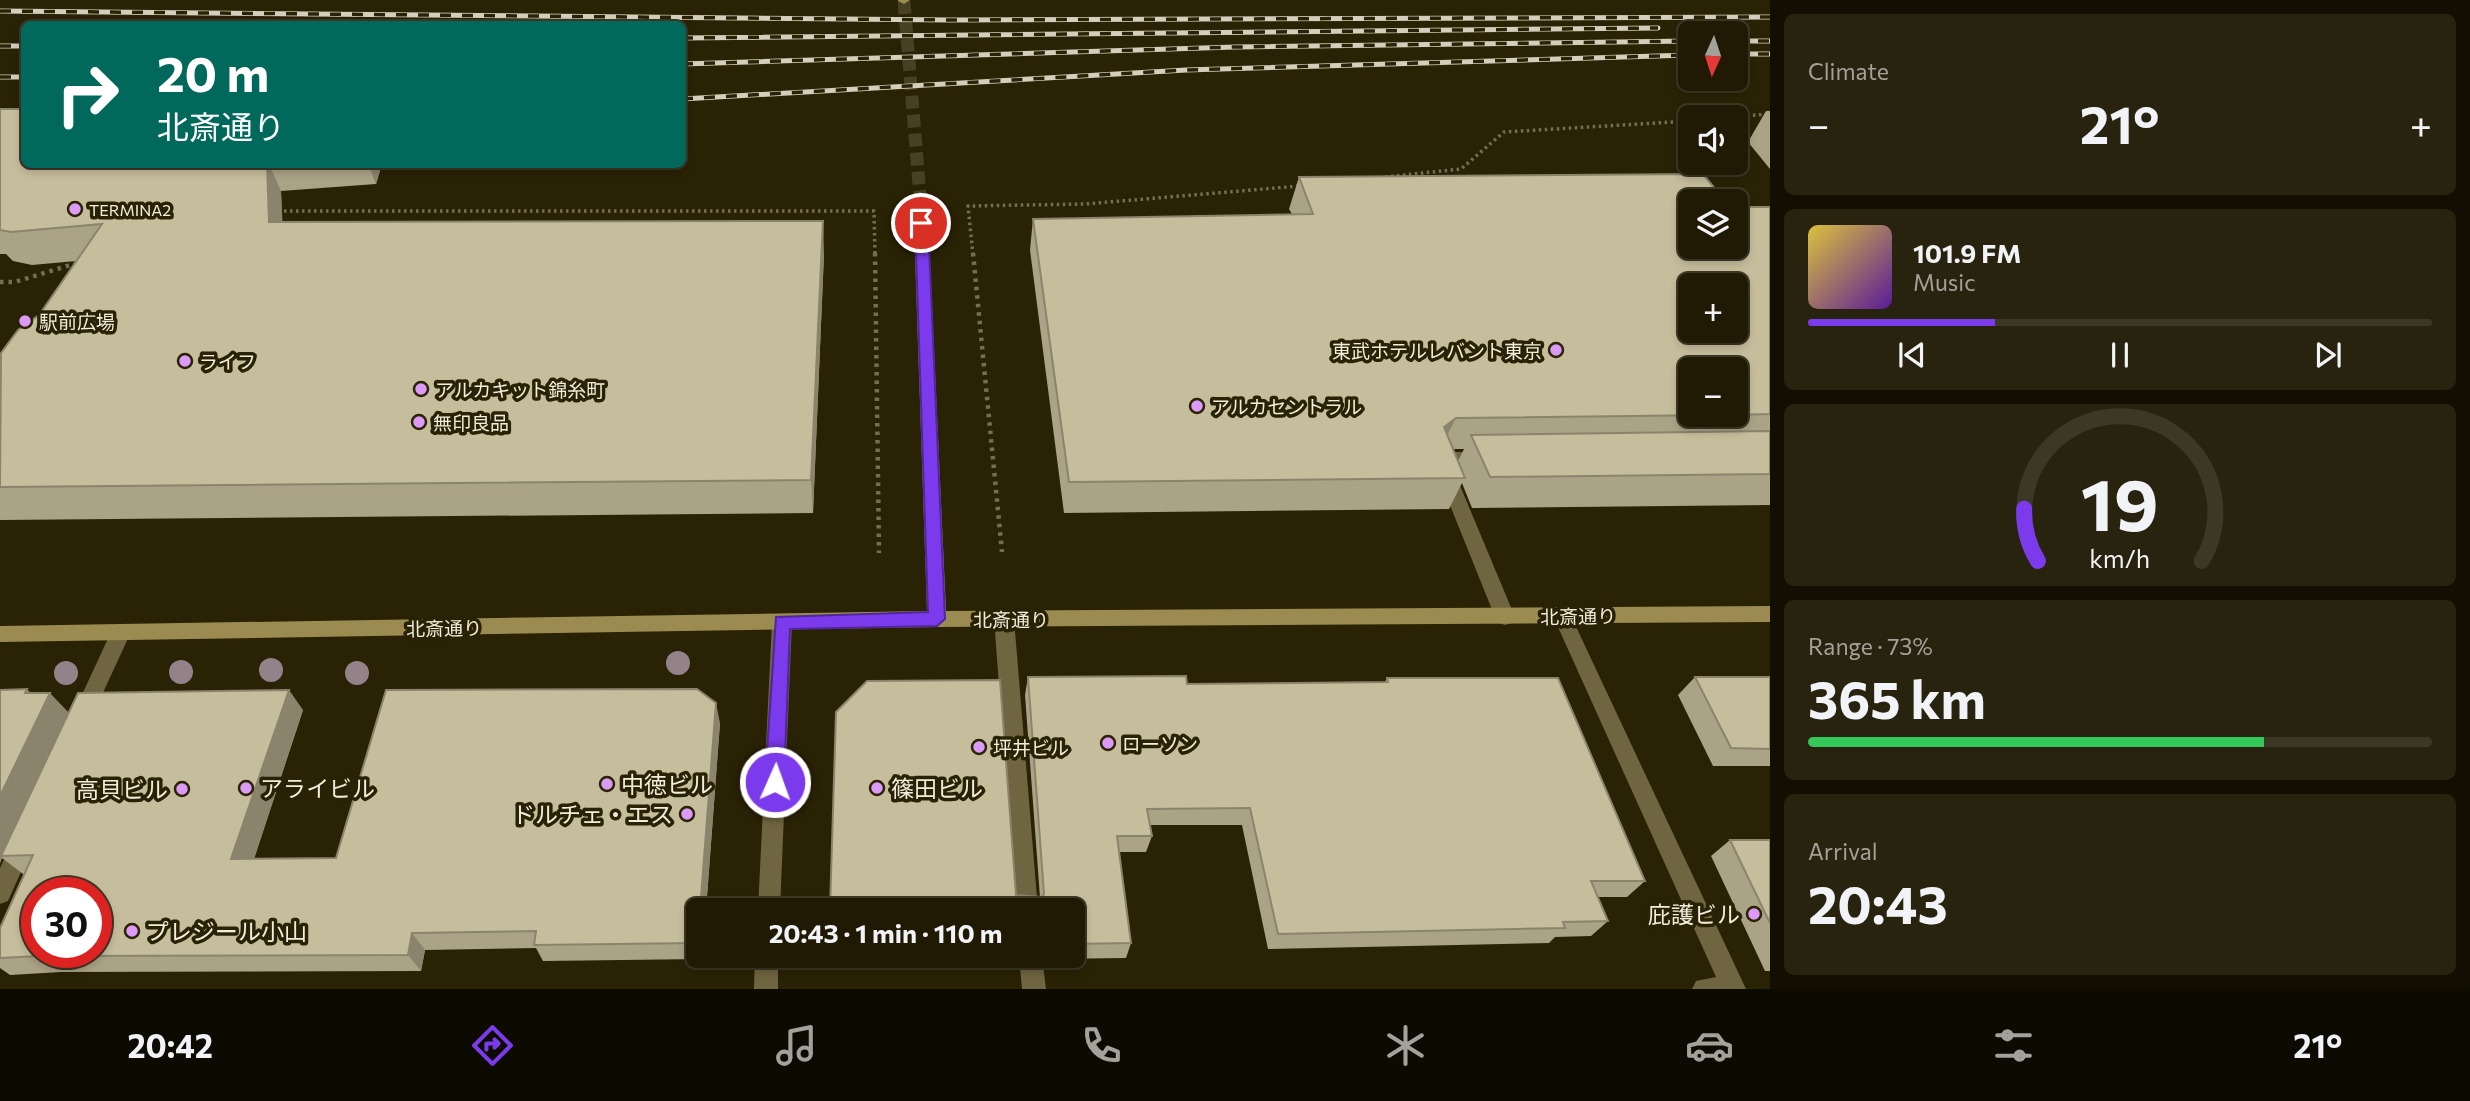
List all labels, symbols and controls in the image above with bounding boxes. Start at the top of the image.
north arrow [1678,21,1748,91]
map controls [1678,21,1748,427]
text: 20 m [157,42,269,102]
icon: right [42,49,133,140]
text: Climate [1808,57,1889,85]
text: 21° [2080,91,2159,155]
text: − [1808,100,1830,147]
text: + [2410,100,2432,147]
button: sound [1678,105,1748,175]
text: 北斎通り [157,106,285,146]
button: layers [1678,189,1748,259]
pin [891,193,951,253]
place label: TERMINA2 [89,200,171,219]
marker: TERMINA2 [67,201,83,217]
icon: arrive [902,204,940,242]
text: 101.9 FM [1913,237,2021,268]
text: Music [1913,268,1976,296]
button: + [1678,273,1748,343]
place label: 駅前広場 [39,310,115,333]
marker: 駅前広場 [17,313,33,329]
icon: previous [1893,336,1931,374]
icon: pause [2101,336,2139,374]
icon: next [2309,336,2347,374]
place label: 東武ホテルレバント東京 [1332,339,1542,362]
marker: 東武ホテルレバント東京 [1548,342,1564,358]
place label: ライフ [199,350,256,373]
marker: ライフ [177,353,193,369]
button: − [1678,357,1748,427]
place label: アルカキット錦糸町 [435,378,605,401]
marker: アルカキット錦糸町 [413,381,429,397]
place label: アルカセントラル [1211,395,1362,418]
marker: アルカセントラル [1189,398,1205,414]
place label: 無印良品 [433,411,509,434]
marker: 無印良品 [411,414,427,430]
text: 19 [2081,457,2159,546]
text: km/h [2090,542,2150,572]
street label: 北斎通り [1540,604,1616,628]
street label: 北斎通り [973,608,1049,631]
street label: 北斎通り [406,616,482,640]
text: Range · 73% [1808,632,1933,660]
text: 365 km [1808,666,1986,730]
place label: ローソン [1122,732,1198,755]
marker: ローソン [1100,735,1116,751]
place label: 坪井ビル [993,736,1069,759]
marker: 坪井ビル [971,739,987,755]
position arrow [738,745,812,819]
place label: 中徳ビル [621,770,713,798]
place label: アライビル [260,774,375,802]
place label: 篠田ビル [891,774,983,802]
place label: 高貝ビル [76,775,168,803]
marker: 中徳ビル [599,776,615,792]
marker: アライビル [238,780,254,796]
marker: 篠田ビル [869,780,885,796]
marker: 高貝ビル [174,781,190,797]
place label: ドルチェ・エス [512,800,673,828]
marker: ドルチェ・エス [679,806,695,822]
text: Arrival [1808,837,1878,865]
text: 20:43 [1808,871,1948,935]
speed limit sign: 30 [21,877,112,968]
place label: 庇護ビル [1648,900,1740,928]
marker: 庇護ビル [1746,906,1762,922]
place label: プレジール小山 [146,917,307,945]
text: 20:43 · 1 min · 110 m [769,917,1002,948]
marker: プレジール小山 [124,923,140,939]
icon: directions [468,1021,517,1070]
icon: music [772,1021,821,1070]
icon: phone [1077,1021,1126,1070]
icon: climate [1381,1021,1430,1070]
icon: car [1685,1021,1734,1070]
icon: filters [1989,1021,2038,1070]
text: 20:42 [128,1025,213,1065]
text: 21° [2293,1025,2342,1065]

